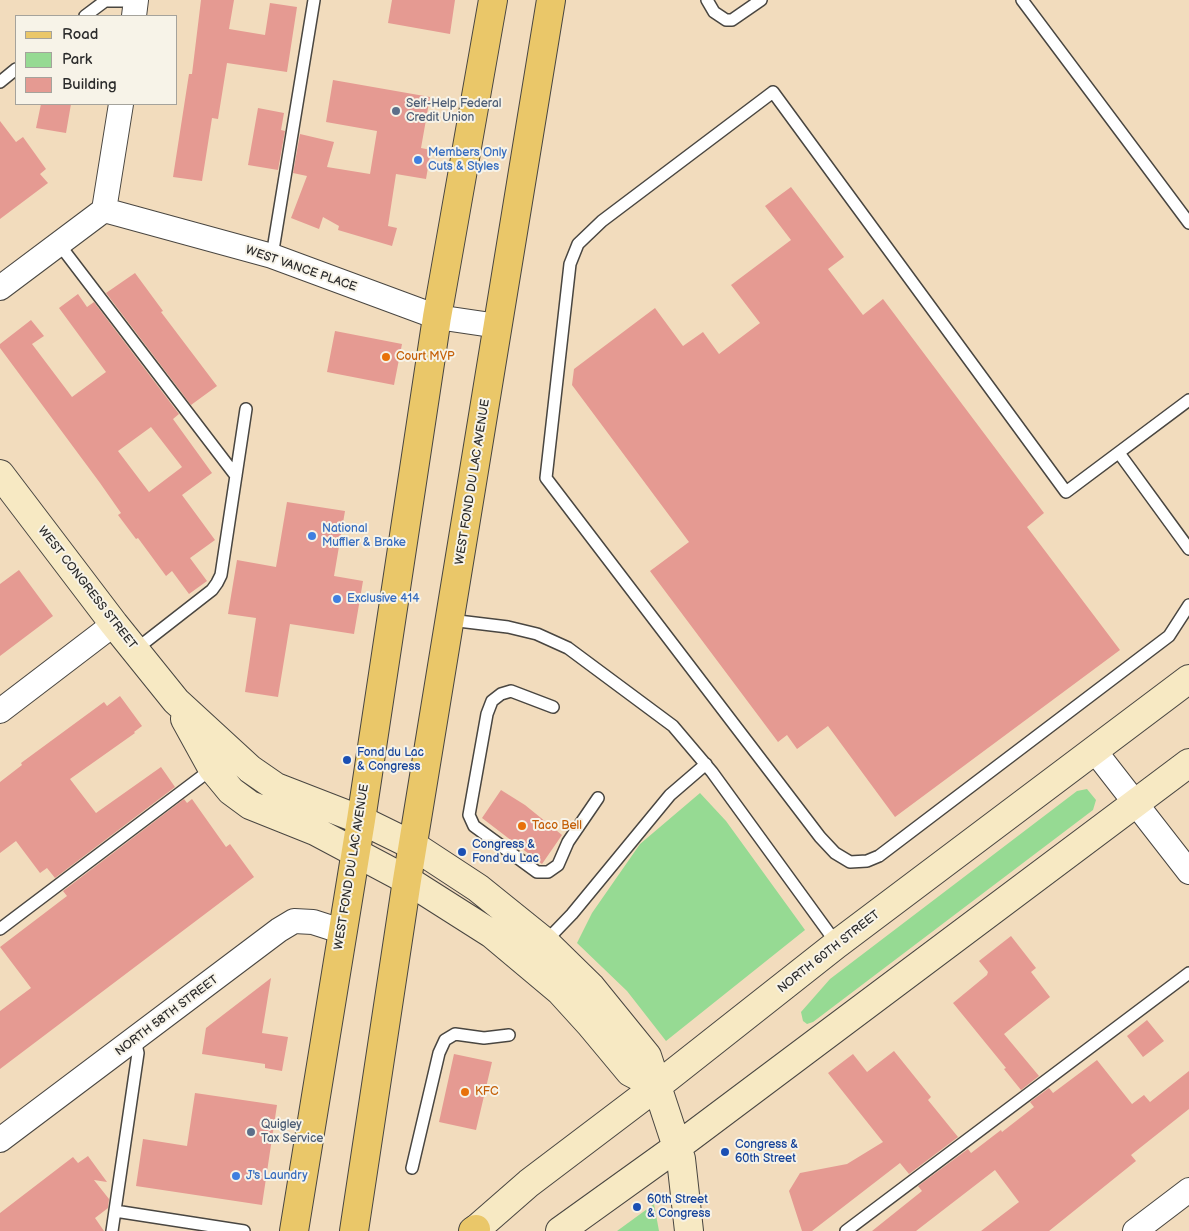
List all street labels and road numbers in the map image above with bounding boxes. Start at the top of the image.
street label: WEST VANCE PLACE [243,243,359,295]
street label: WEST FOND DU LAC AVENUE [453,398,493,566]
street label: WEST CONGRESS STREET [35,524,139,652]
street label: WEST FOND DU LAC AVENUE [332,783,372,951]
street label: NORTH 60TH STREET [775,908,883,996]
street label: NORTH 58TH STREET [113,973,221,1059]

